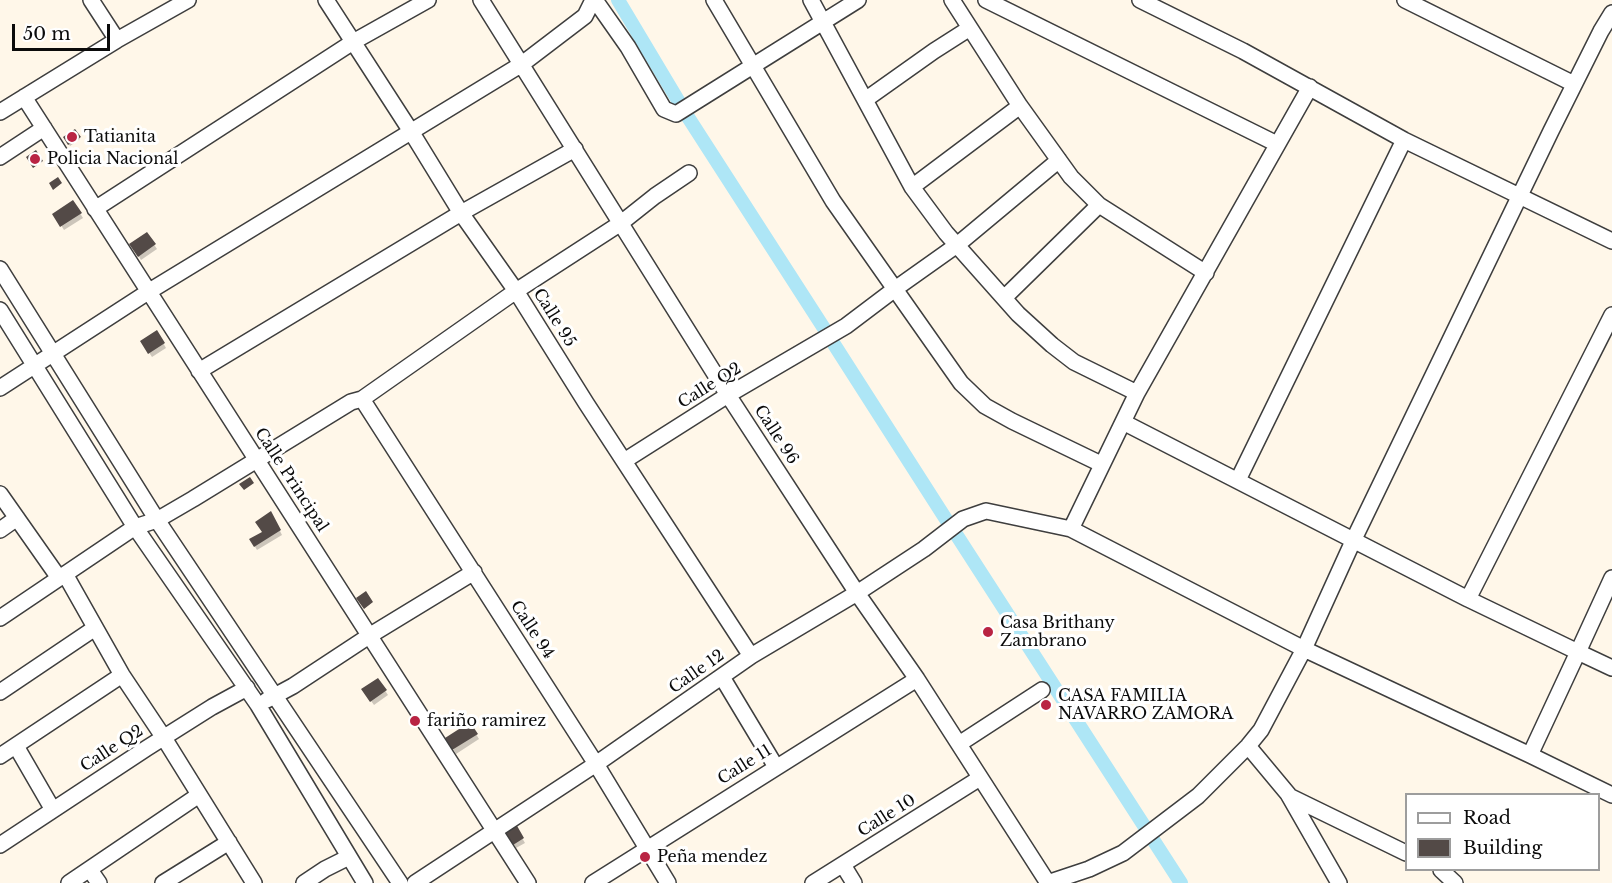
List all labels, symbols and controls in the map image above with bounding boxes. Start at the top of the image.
scale bar [15,12,112,50]
text: 50 m [23,23,71,45]
place label: Tatianita [84,127,156,147]
marker: Tatianita [65,130,79,144]
place label: Policia Nacional [47,149,178,169]
marker: Policia Nacional [28,152,42,166]
street label: Calle 95 [529,285,579,351]
street label: Calle Q2 [675,359,745,413]
street label: Calle 96 [750,402,802,468]
street label: Calle Principal [250,424,332,536]
street label: Calle 94 [506,597,558,663]
place label: Casa Brithany Zambrano [1000,613,1115,651]
marker: Casa Brithany Zambrano [981,625,995,639]
street label: Calle 12 [666,646,728,698]
place label: CASA FAMILIA NAVARRO ZAMORA [1058,686,1233,724]
marker: CASA FAMILIA NAVARRO ZAMORA [1039,698,1053,712]
place label: fariño ramirez [427,711,546,731]
marker: fariño ramirez [408,714,422,728]
street label: Calle Q2 [77,722,147,776]
street label: Calle 11 [714,741,776,789]
street label: Calle 10 [855,791,919,841]
legend [1405,793,1600,871]
text: Road [1463,807,1511,829]
text: Building [1463,837,1542,859]
place label: Peña mendez [657,847,767,867]
marker: Peña mendez [638,850,652,864]

